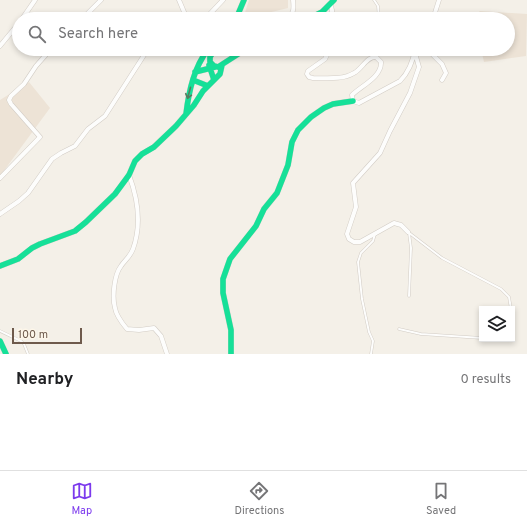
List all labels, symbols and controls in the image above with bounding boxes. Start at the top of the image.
search box [12,12,515,56]
icon: search [26,23,48,45]
text: Search here [58,25,138,44]
one-way arrow [185,87,192,100]
map controls [479,306,515,342]
button: layers [479,306,515,342]
scale bar [12,326,82,345]
text: 100 m [18,328,48,342]
text: Nearby [16,369,73,391]
text: 0 results [460,372,511,388]
tab: Map [71,480,93,518]
tab: Directions [234,480,284,518]
tab: Saved [426,480,456,518]

